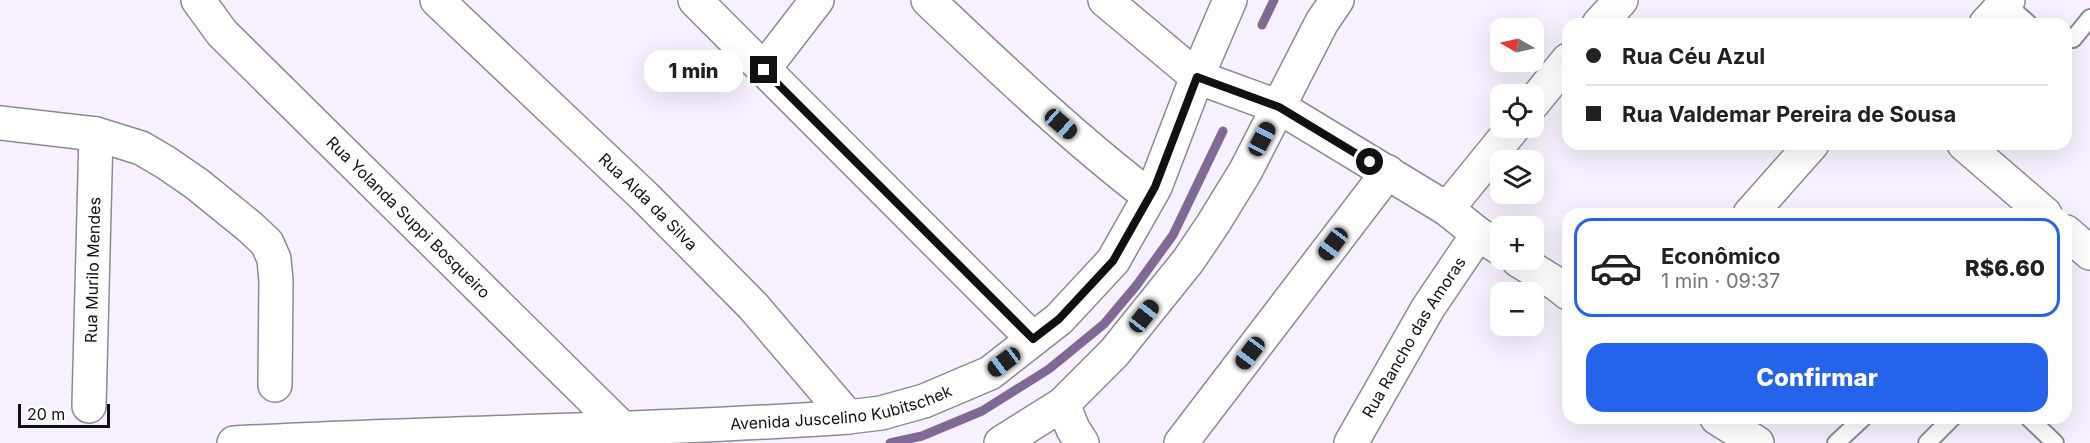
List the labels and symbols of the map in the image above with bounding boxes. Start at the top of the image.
north arrow [1490,18,1544,72]
callout: 1 min [644,49,743,91]
route end [750,56,777,83]
car [1042,105,1080,143]
car [1246,119,1278,159]
street label: Rua Yolanda Suppi Bosqueiro [323,132,495,302]
route start [1356,148,1383,175]
street label: Rua Alda da Silva [595,149,702,254]
street label: Rua Murilo Mendes [81,197,104,343]
car [1315,224,1351,264]
street label: Rua Rancho das Amoras [1358,253,1470,421]
car [1126,296,1162,336]
car [1232,333,1268,373]
car [984,344,1024,380]
street label: Avenida Juscelino Kubitschek [730,380,955,434]
scale bar [18,401,110,428]

